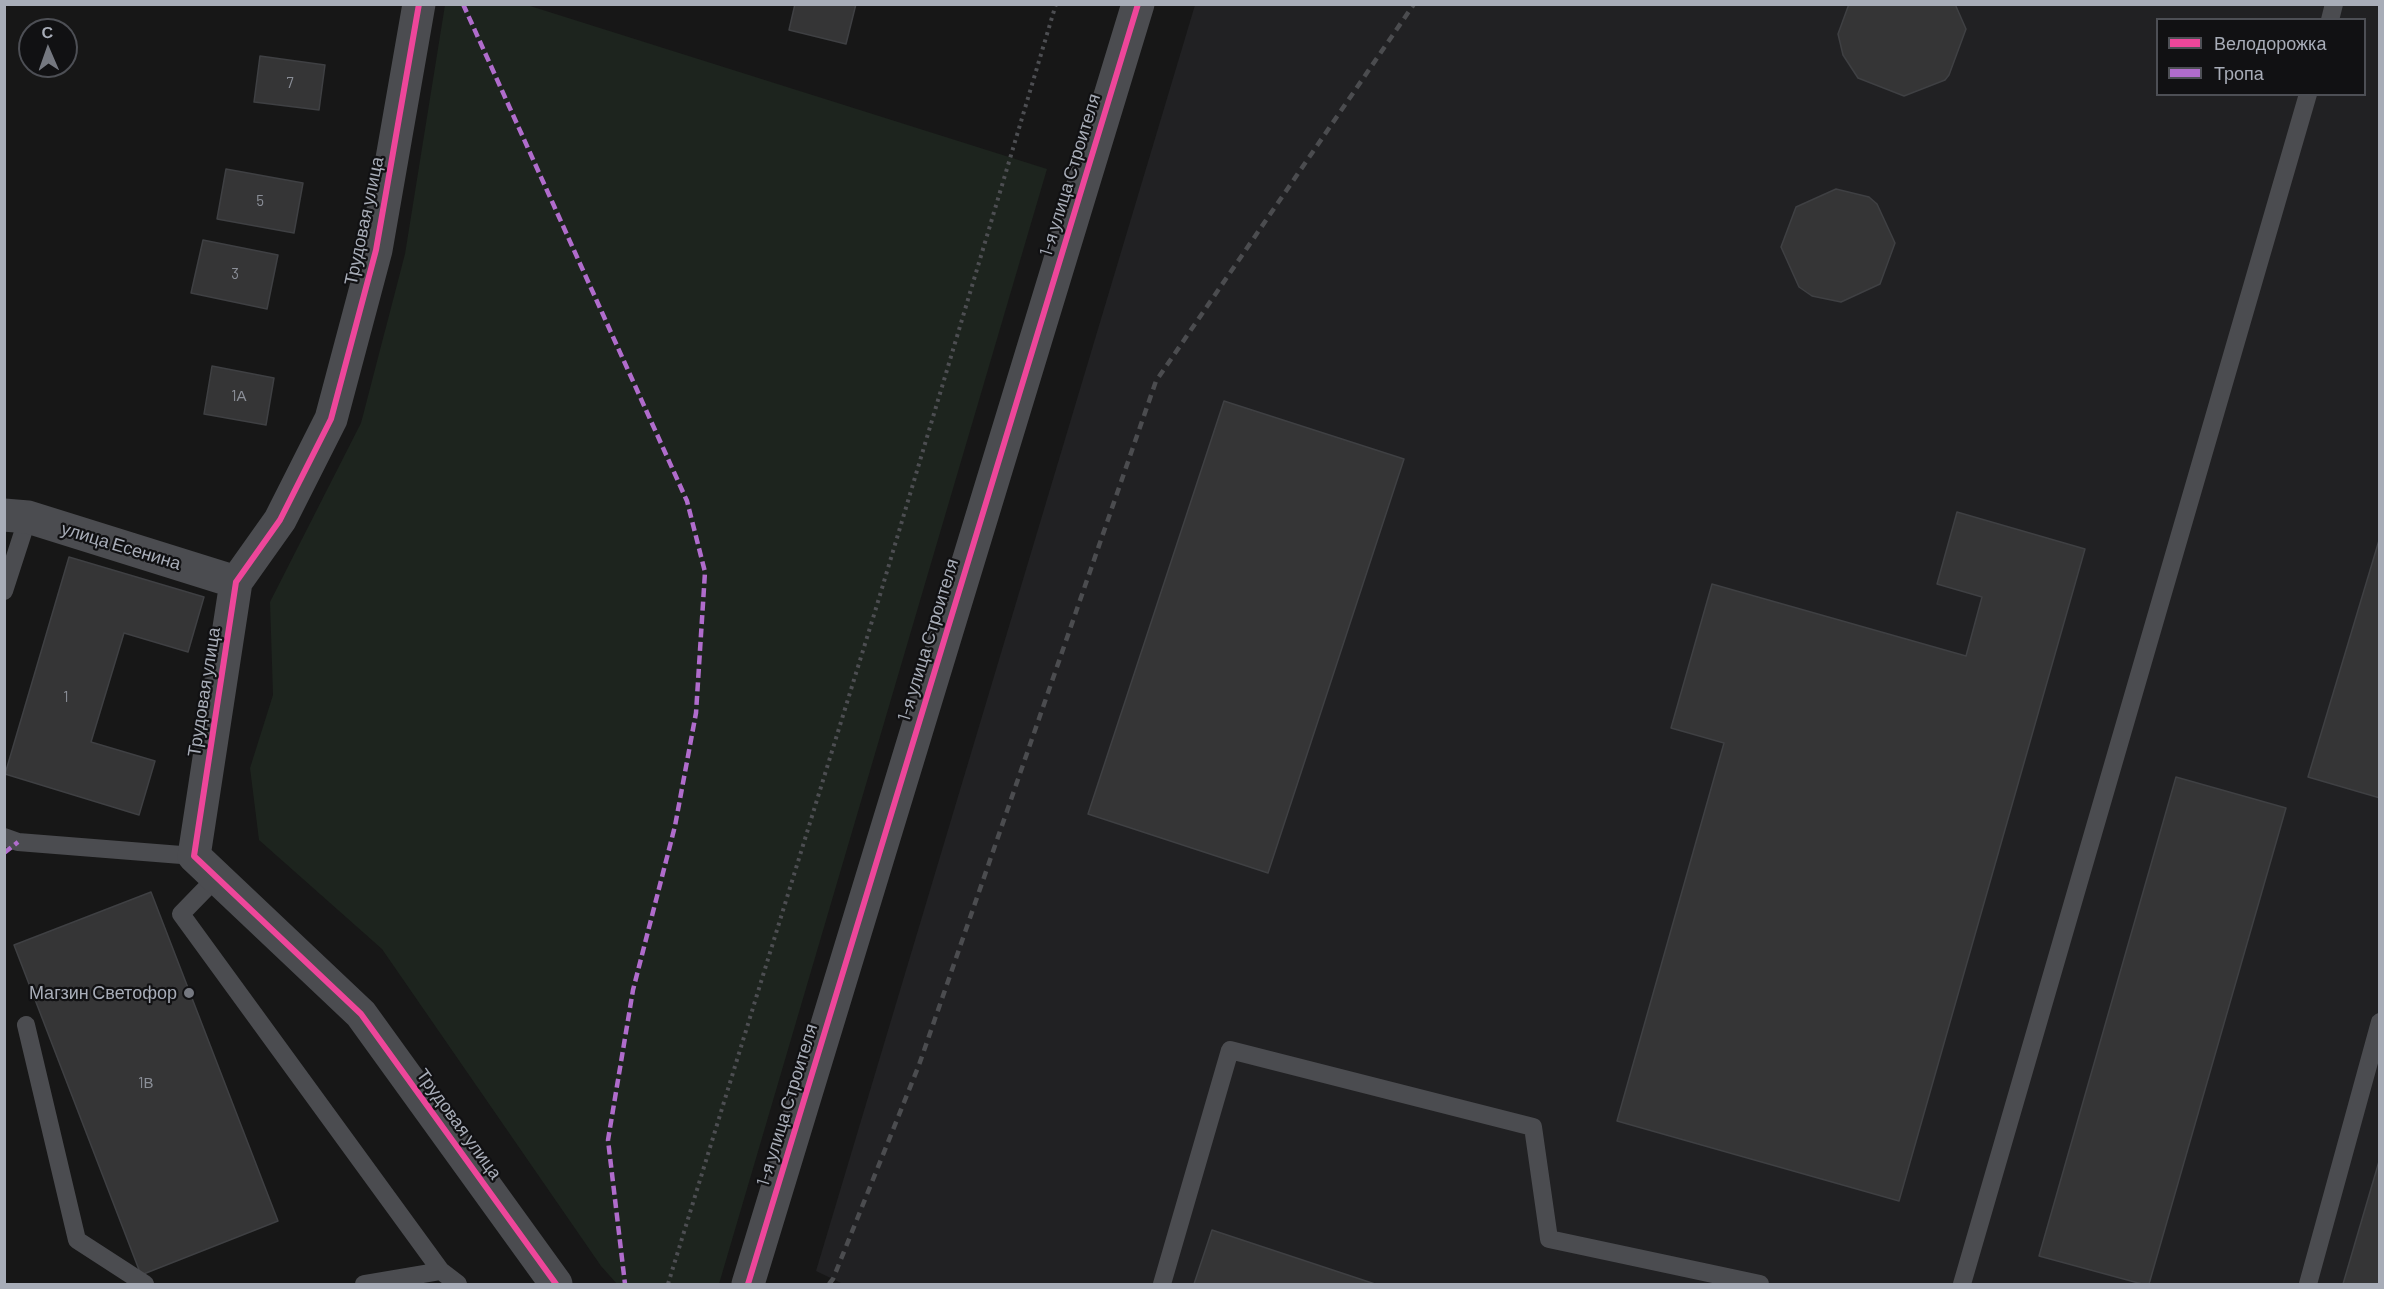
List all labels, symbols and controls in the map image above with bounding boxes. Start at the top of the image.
north arrow [18,18,78,78]
legend [2156,18,2366,96]
text: С [41,22,54,41]
text: Велодорожка [2214,32,2326,54]
text: Тропа [2214,62,2264,84]
house number: 7 [286,74,294,92]
street label: 1-я улица Строителя [1035,91,1105,259]
street label: Трудовая улица [340,155,388,287]
house number: 5 [256,192,264,210]
house number: 3 [231,265,239,283]
house number: 1А [231,387,247,405]
street label: улица Есенина [59,518,183,574]
street label: 1-я улица Строителя [893,556,963,724]
street label: Трудовая улица [183,626,225,758]
house number: 1 [63,688,69,706]
place label: Магзин Светофор [29,982,177,1004]
marker: Магзин Светофор [182,986,196,1000]
street label: 1-я улица Строителя [752,1021,822,1189]
street label: Трудовая улица [412,1065,506,1183]
house number: 1В [138,1074,154,1092]

